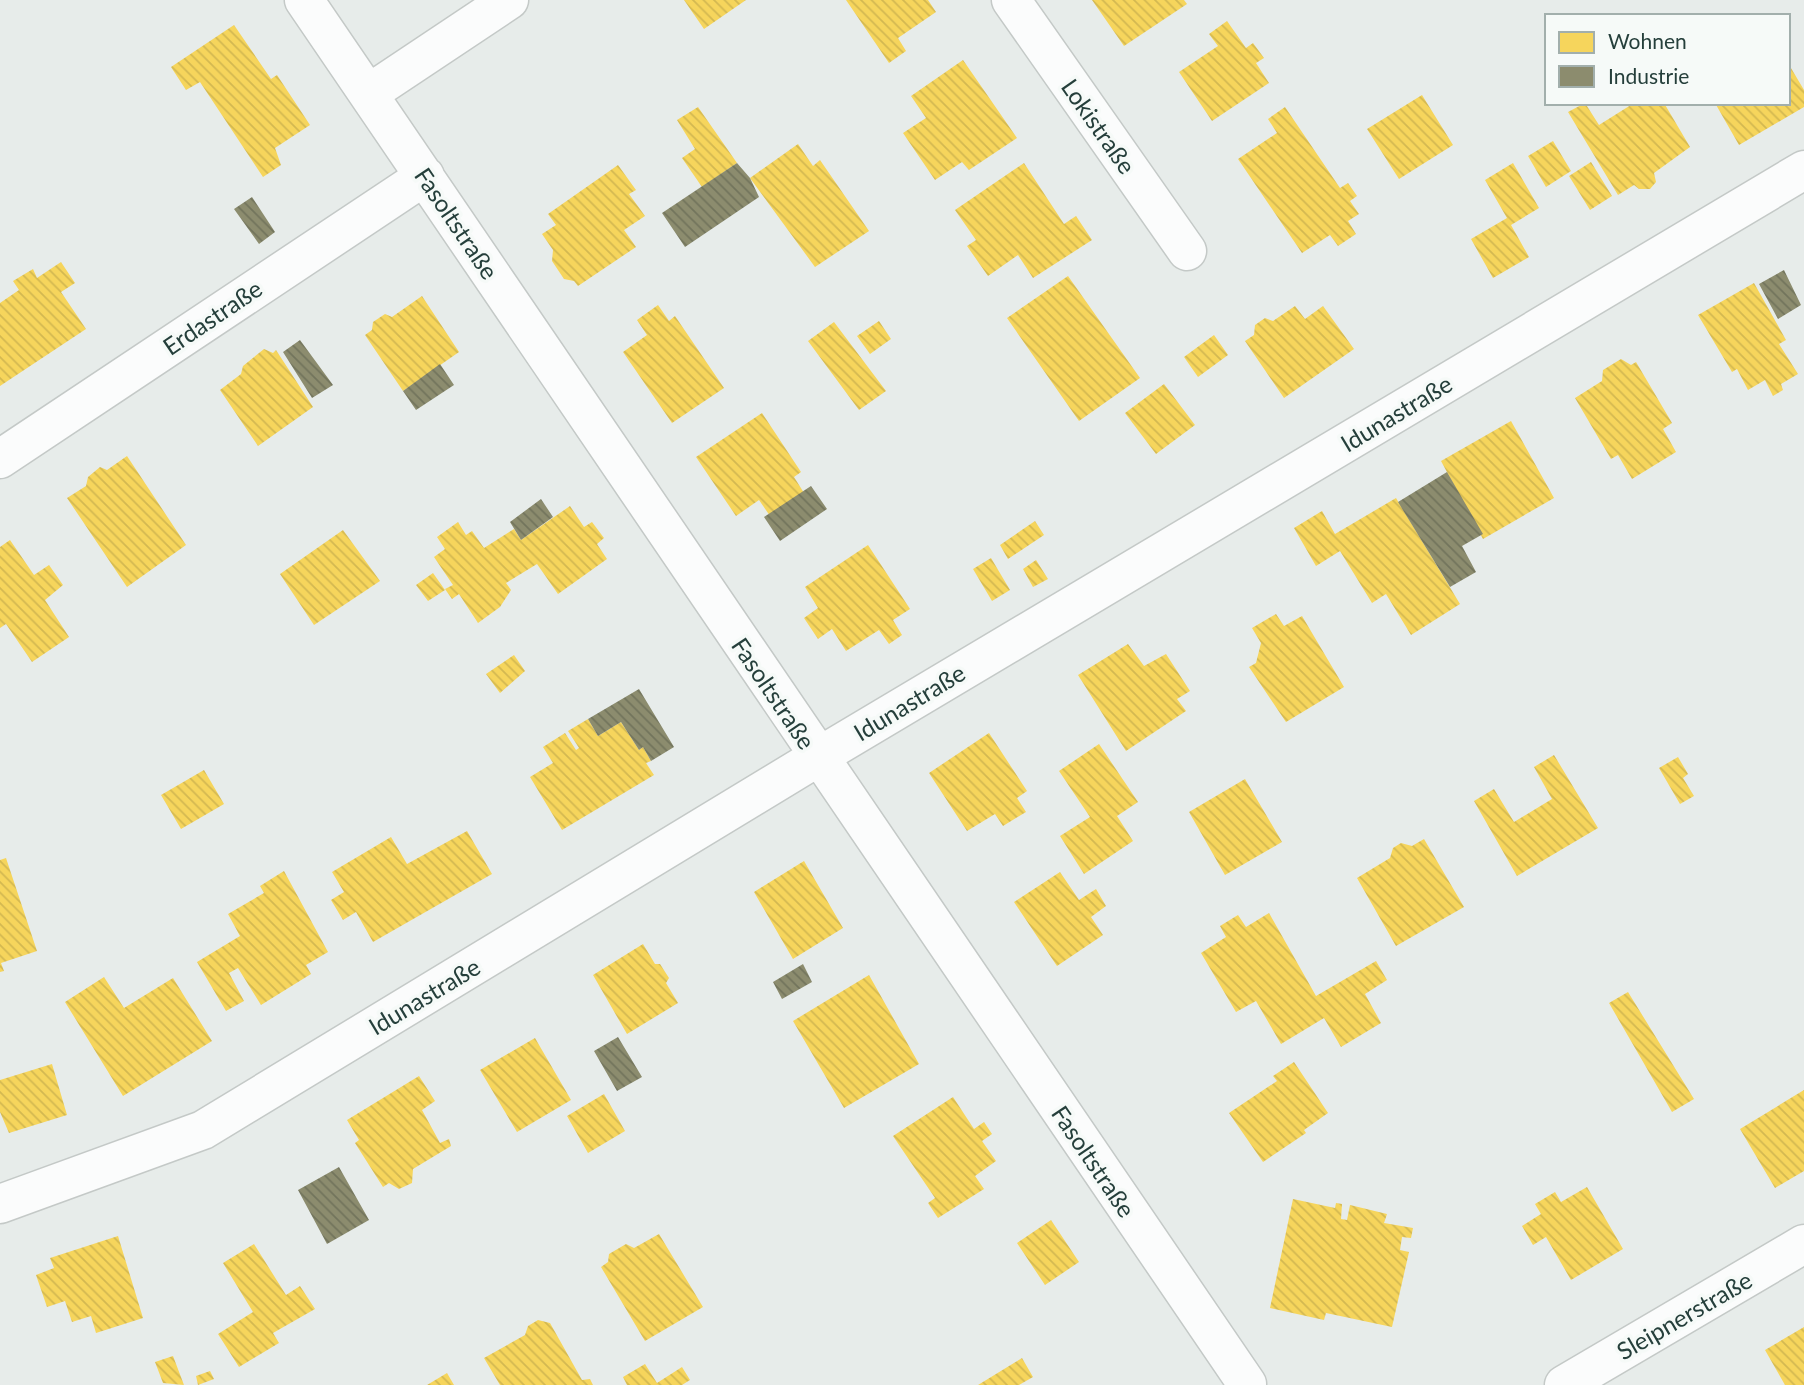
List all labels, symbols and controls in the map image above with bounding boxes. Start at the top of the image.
legend [1545,14,1790,105]
text: Wohnen [1608,28,1687,53]
text: Industrie [1608,63,1689,88]
street label: Lokistraße [1056,73,1142,179]
street label: Fasoltstraße [409,162,505,284]
street label: Erdastraße [157,273,267,361]
street label: Idunastraße [1335,368,1457,458]
street label: Fasoltstraße [726,632,822,754]
street label: Idunastraße [848,657,970,747]
street label: Idunastraße [363,951,485,1041]
street label: Fasoltstraße [1046,1100,1142,1222]
street label: Sleipnerstraße [1611,1265,1757,1365]

